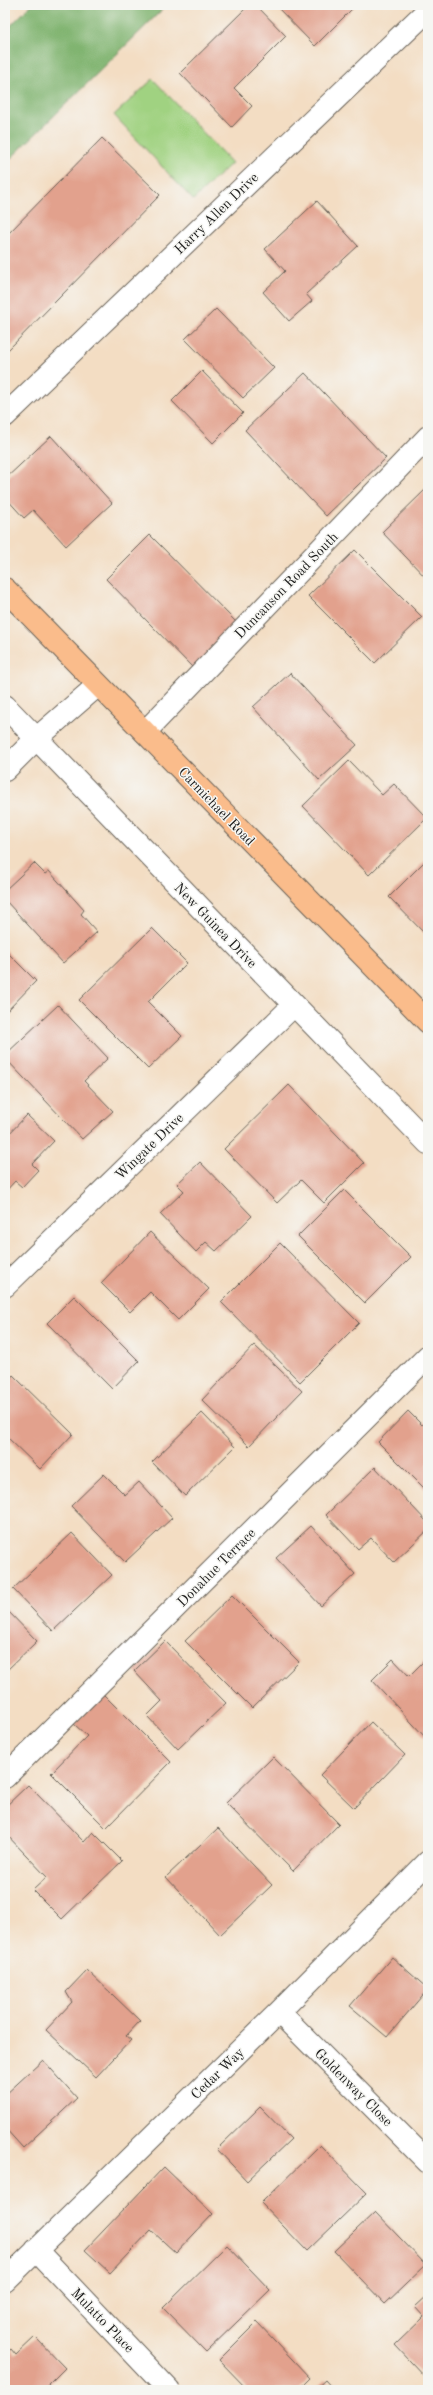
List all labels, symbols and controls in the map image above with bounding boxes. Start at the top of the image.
street label: Harry Allen Drive [172,170,261,257]
street label: Duncanson Road South [232,530,341,642]
street label: Carmichael Road [176,765,257,849]
street label: New Guinea Drive [171,881,259,971]
street label: Wingate Drive [113,1111,187,1183]
street label: Donahue Terrace [175,1526,259,1610]
street label: Cedar Way [188,2045,247,2102]
street label: Goldenway Close [312,2046,395,2129]
street label: Mulatto Place [68,2286,136,2356]

